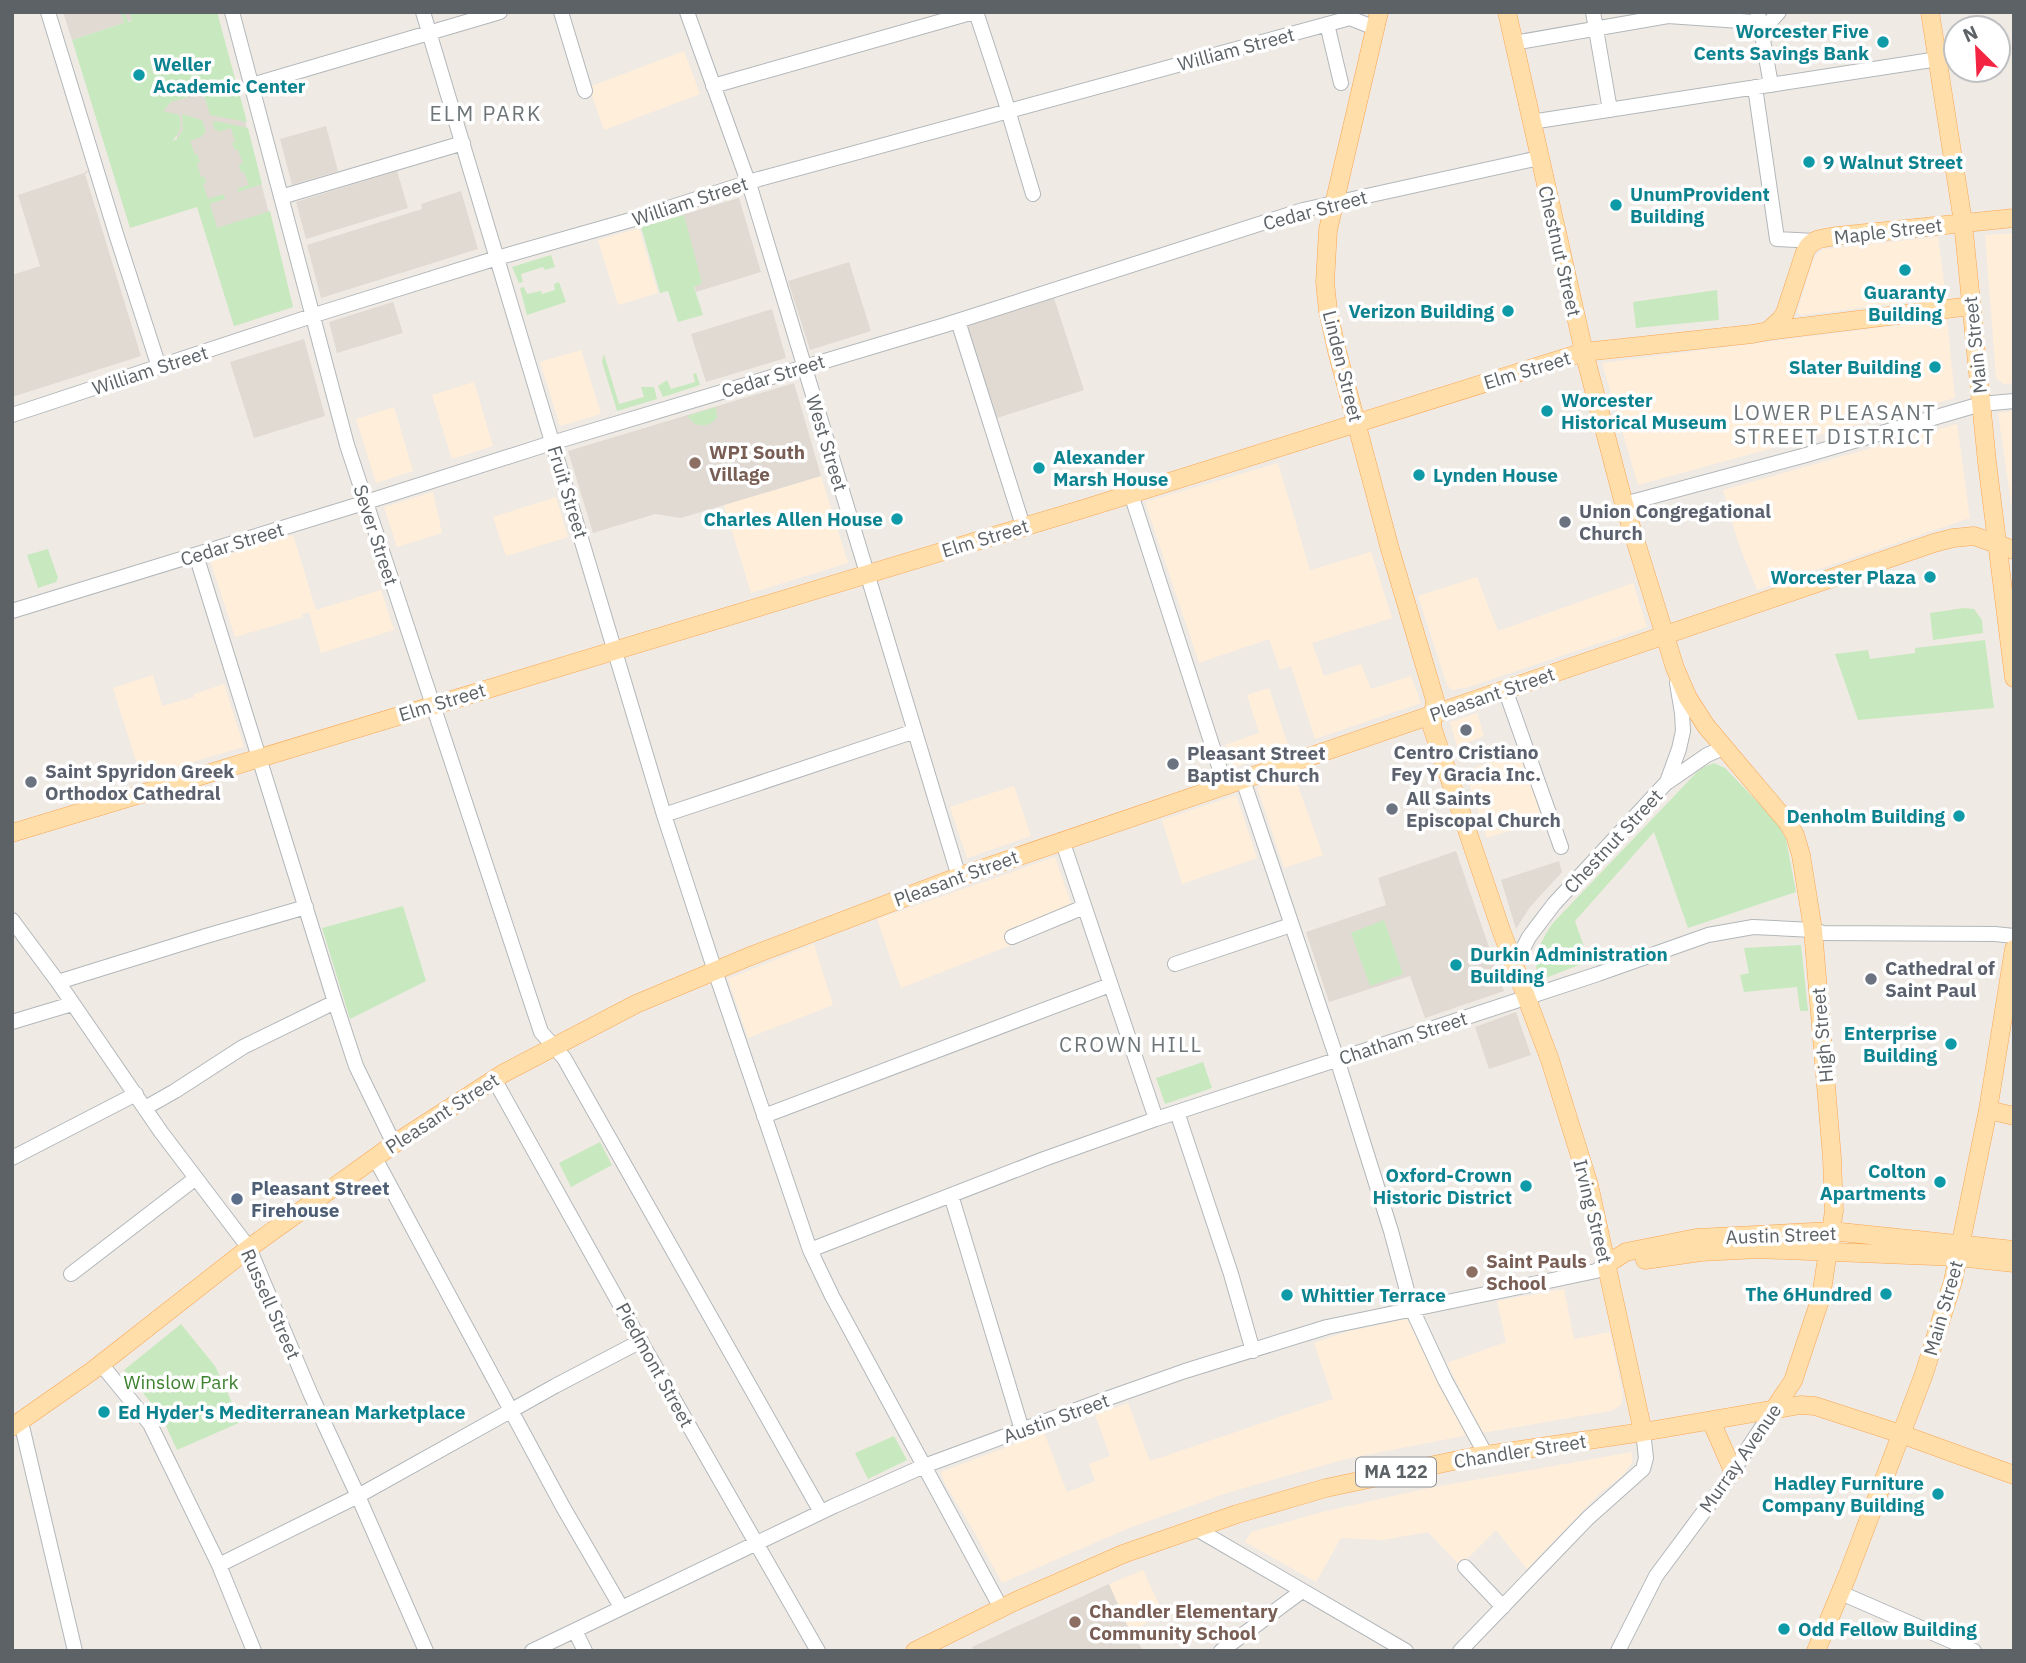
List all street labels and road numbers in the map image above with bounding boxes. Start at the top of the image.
street label: William Street [1175,22,1297,76]
street label: William Street [629,171,751,231]
street label: Chestnut Street [1533,183,1587,319]
street label: Cedar Street [1260,185,1370,235]
street label: Maple Street [1833,212,1943,250]
street label: Main Street [1958,295,1992,395]
street label: Linden Street [1318,308,1368,424]
street label: William Street [89,340,211,400]
street label: Elm Street [1481,345,1573,395]
street label: Cedar Street [718,349,828,403]
street label: West Street [801,392,853,494]
street label: Fruit Street [542,443,594,541]
street label: Sever Street [348,482,404,588]
street label: Elm Street [939,513,1031,563]
street label: Cedar Street [177,517,287,571]
street label: Pleasant Street [1426,661,1558,727]
street label: Elm Street [396,677,488,727]
street label: Chestnut Street [1559,784,1667,898]
street label: Pleasant Street [890,844,1022,912]
street label: High Street [1806,986,1838,1084]
street label: Chatham Street [1336,1006,1470,1070]
street label: Pleasant Street [381,1067,503,1159]
street label: Irving Street [1568,1157,1618,1265]
street label: Austin Street [1725,1221,1837,1249]
street label: Russell Street [236,1245,306,1363]
street label: Main Street [1918,1258,1968,1358]
street label: Piedmont Street [611,1298,699,1432]
street label: Austin Street [1000,1388,1112,1448]
street label: Murray Avenue [1694,1399,1786,1517]
street label: Chandler Street [1452,1429,1588,1473]
road number: MA 122 [1356,1457,1436,1486]

